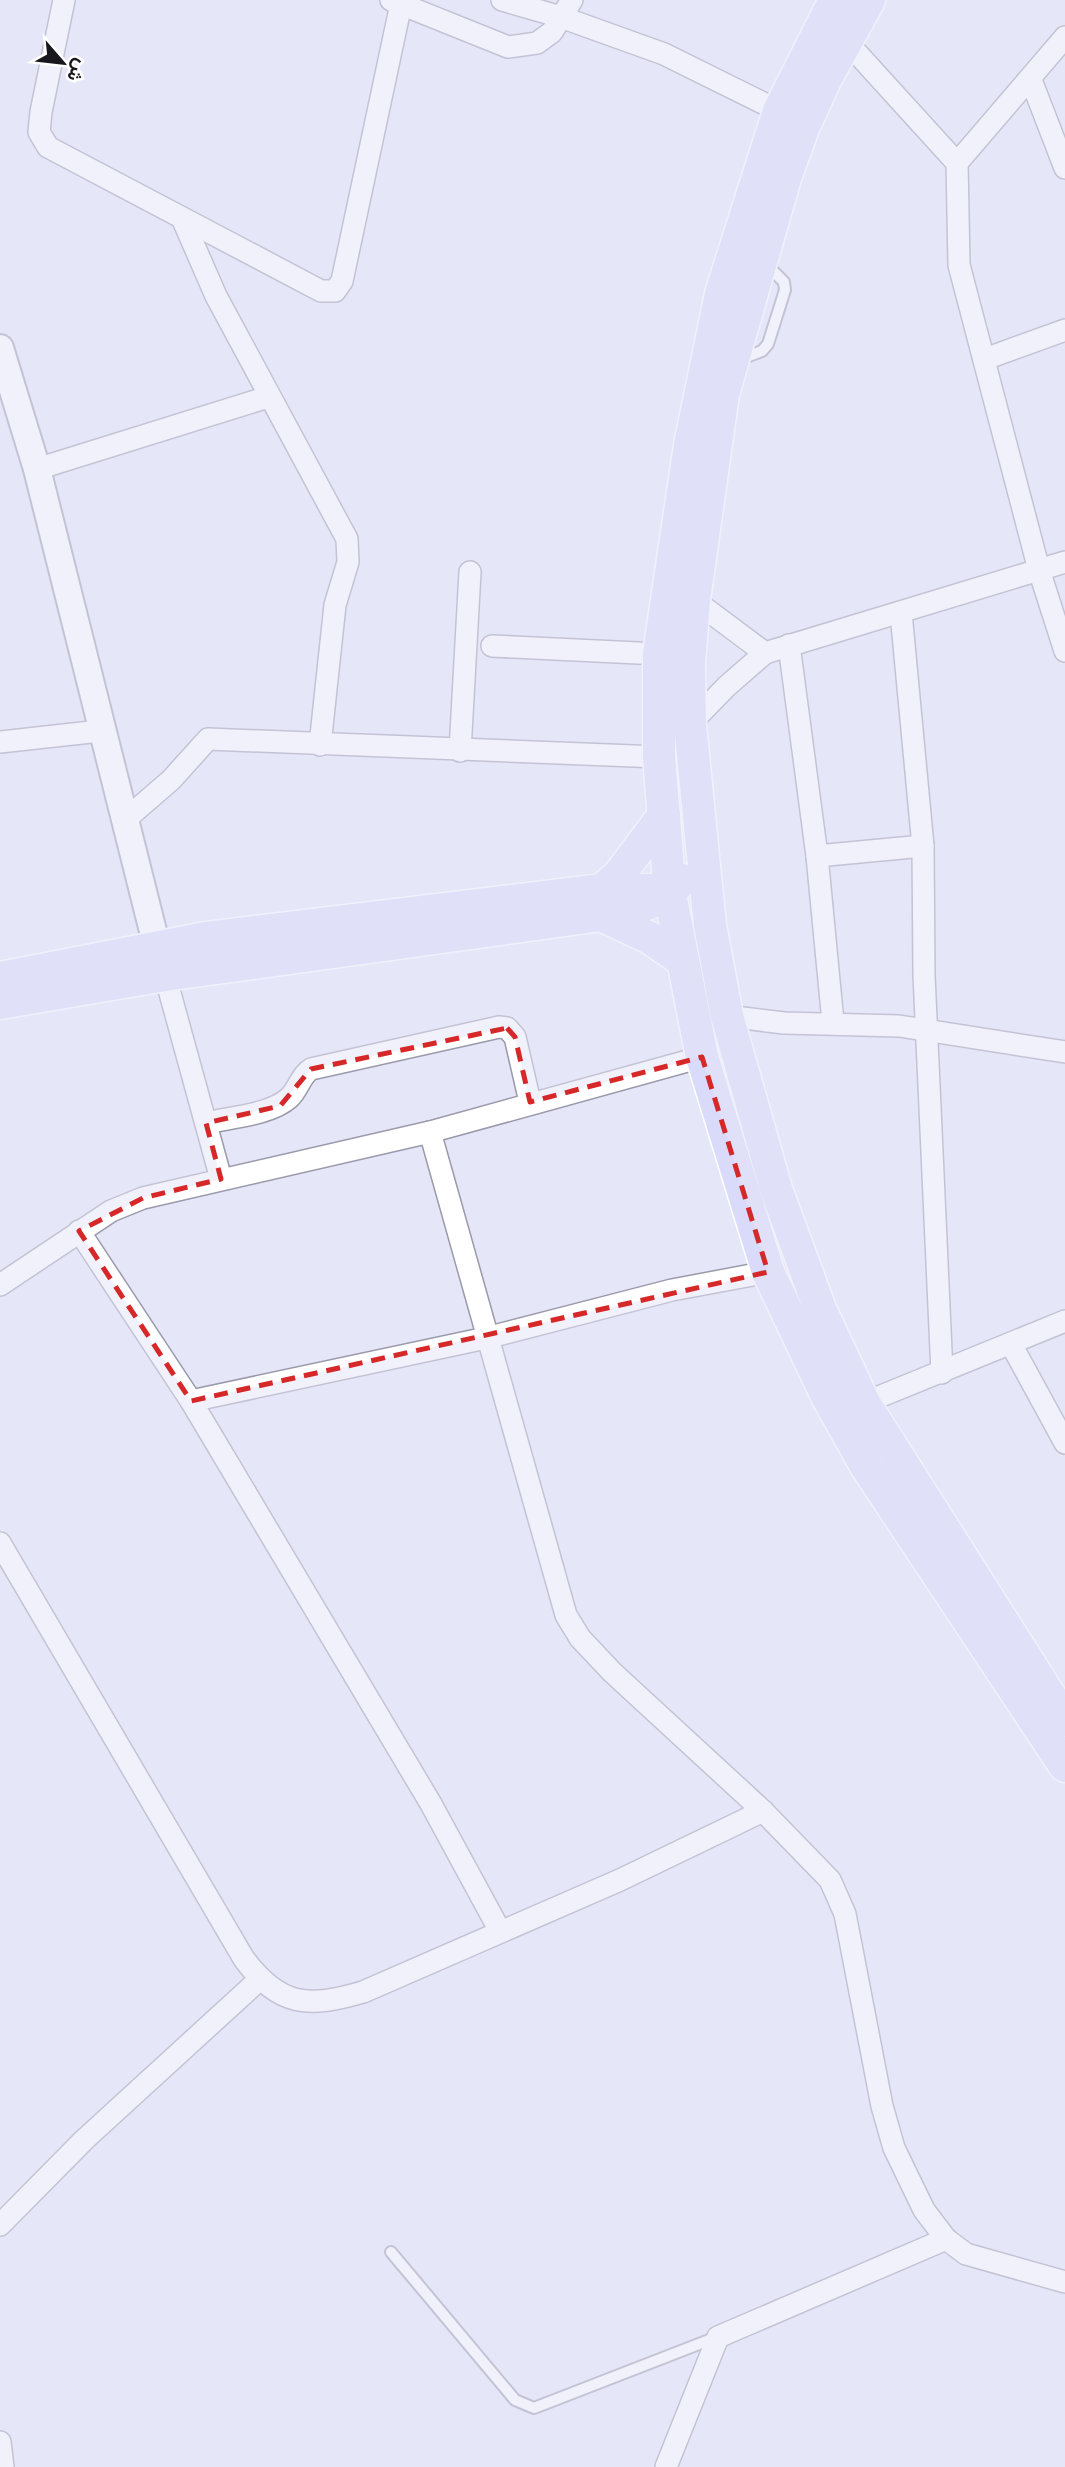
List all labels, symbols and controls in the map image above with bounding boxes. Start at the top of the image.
north arrow [28,28,98,98]
text: ش [60,54,95,87]

